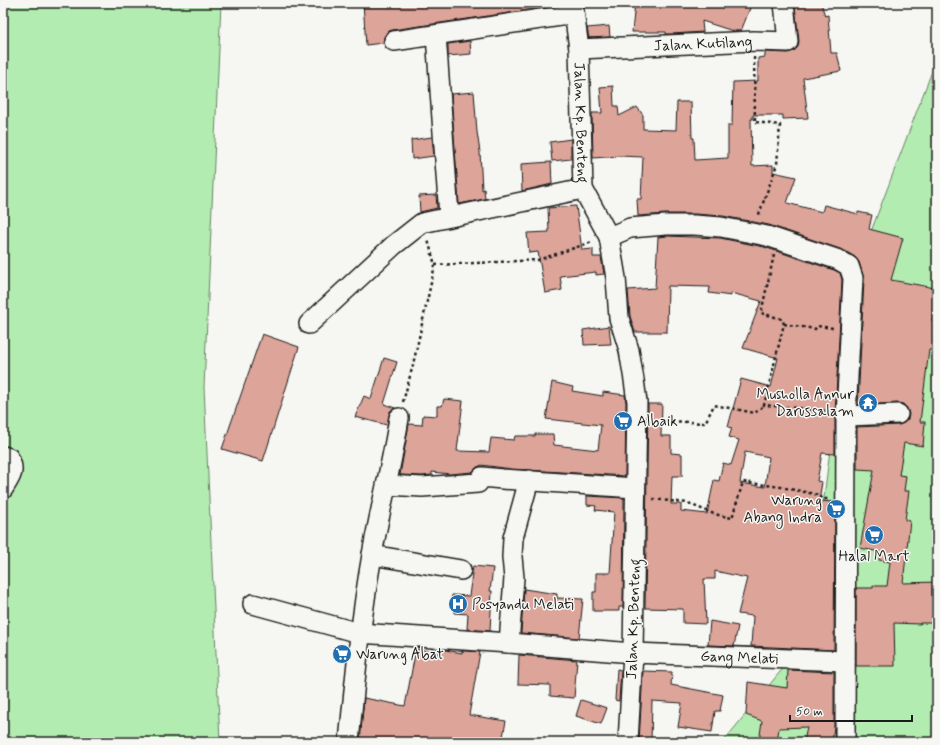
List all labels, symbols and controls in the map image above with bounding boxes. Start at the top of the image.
street label: Jalan Kutilang [653,32,753,57]
street label: Jalan Kp. Benteng [568,62,592,183]
place label: Musholla Annur Darussalam [756,385,854,422]
temple icon: Musholla Annur Darussalam [857,392,879,414]
supermarket icon: Albaik [612,410,634,432]
place label: Albaik [637,412,678,432]
place label: Warung Abang Indra [743,491,822,529]
supermarket icon: Warung Abang Indra [825,498,847,520]
supermarket icon: Halal Mart [863,524,885,546]
place label: Halal Mart [839,547,910,567]
street label: Jalan Kp. Benteng [622,558,647,680]
hospital icon: Posyandu Melati [447,593,469,615]
place label: Posyandu Melati [472,595,574,615]
supermarket icon: Warung Abat [331,643,353,665]
place label: Warung Abat [356,645,444,665]
street label: Gang Melati [700,647,779,669]
scale bar [790,697,912,723]
text: 50 m [796,704,823,720]

